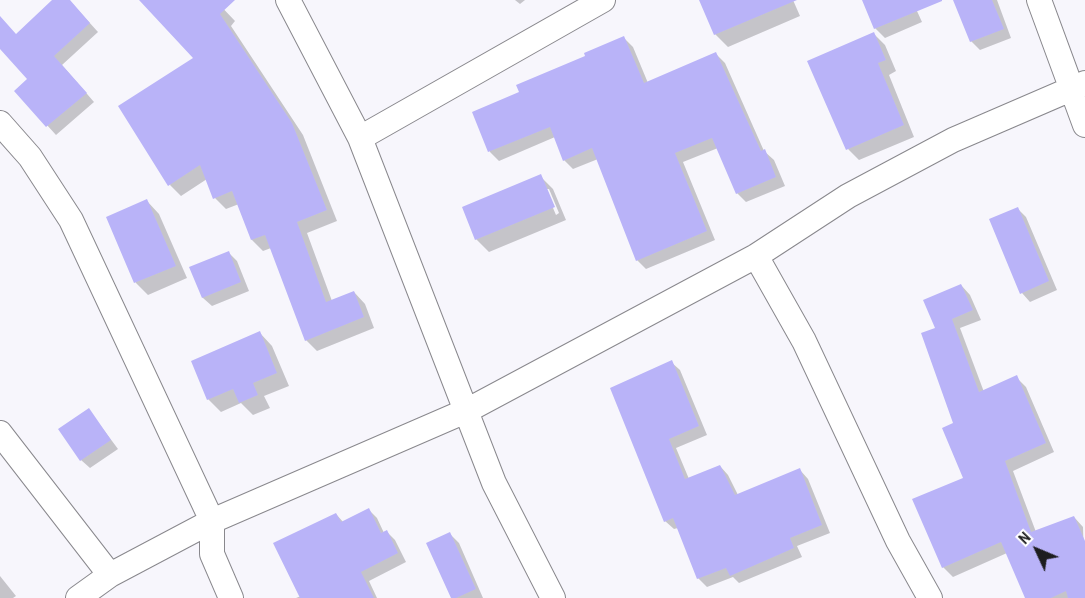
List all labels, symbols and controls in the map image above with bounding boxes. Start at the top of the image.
north arrow [1007,520,1067,580]
text: N [1013,526,1035,549]

